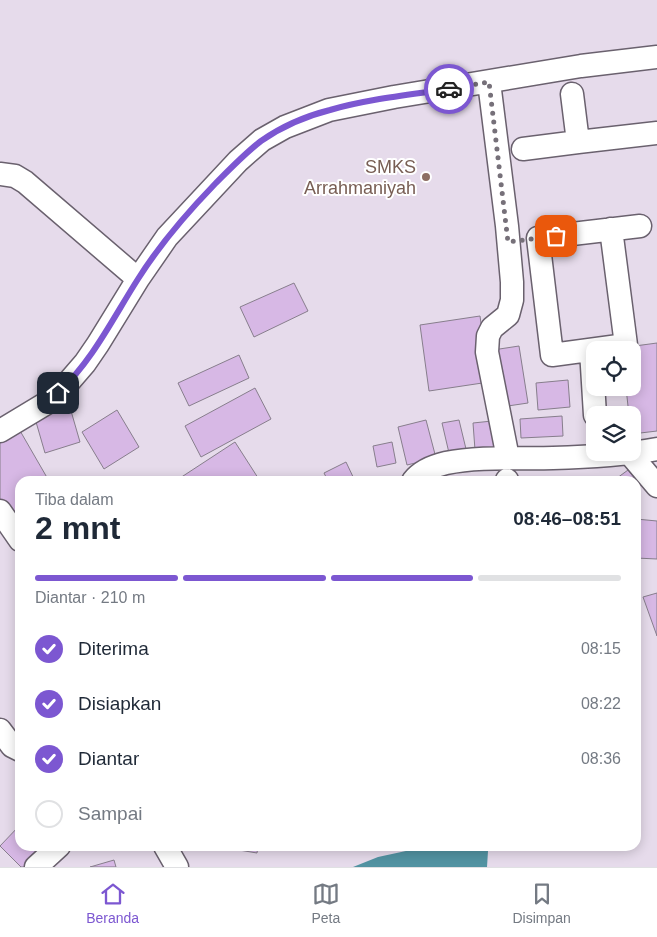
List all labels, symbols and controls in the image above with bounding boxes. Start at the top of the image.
courier [424,64,474,114]
icon: car [435,75,463,103]
place label: SMKS Arrahmaniyah [304,157,416,198]
marker: SMKS Arrahmaniyah [420,171,432,183]
pin [535,215,577,257]
icon: bag [542,222,570,250]
map controls [586,341,641,461]
button: locate [586,341,641,396]
pin [37,372,79,414]
icon: home [44,379,72,407]
button: layers [586,406,641,461]
text: Tiba dalam [35,491,114,508]
text: 08:46–08:51 [513,508,621,529]
text: 2 mnt [35,510,120,546]
text: Diantar · 210 m [35,589,145,606]
icon: check [35,635,63,663]
text: Diterima [78,638,149,659]
text: 08:15 [581,640,621,657]
icon: check [35,690,63,718]
text: Disiapkan [78,693,161,714]
text: 08:22 [581,695,621,712]
icon: check [35,745,63,773]
text: Diantar [78,748,139,769]
text: 08:36 [581,750,621,767]
text: Sampai [78,803,142,824]
tab: Beranda [86,880,139,926]
tab: Peta [311,880,340,926]
tab: Disimpan [512,880,571,926]

